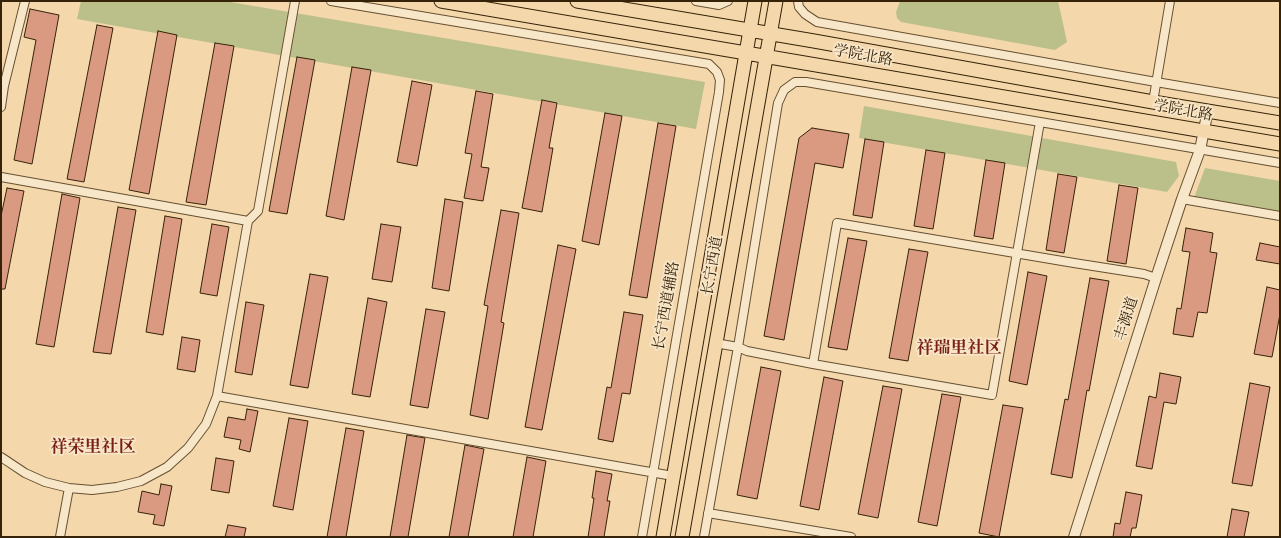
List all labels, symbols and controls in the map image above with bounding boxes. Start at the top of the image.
street label: 学院北路 [832,42,894,70]
street label: 学院北路 [1152,97,1214,125]
street label: 长宁西道 [699,235,727,297]
street label: 长宁西道辅路 [650,260,684,352]
street label: 丰源道 [1111,295,1143,343]
district label: 祥瑞里社区 [917,339,1001,359]
district label: 祥荣里社区 [51,438,135,458]

